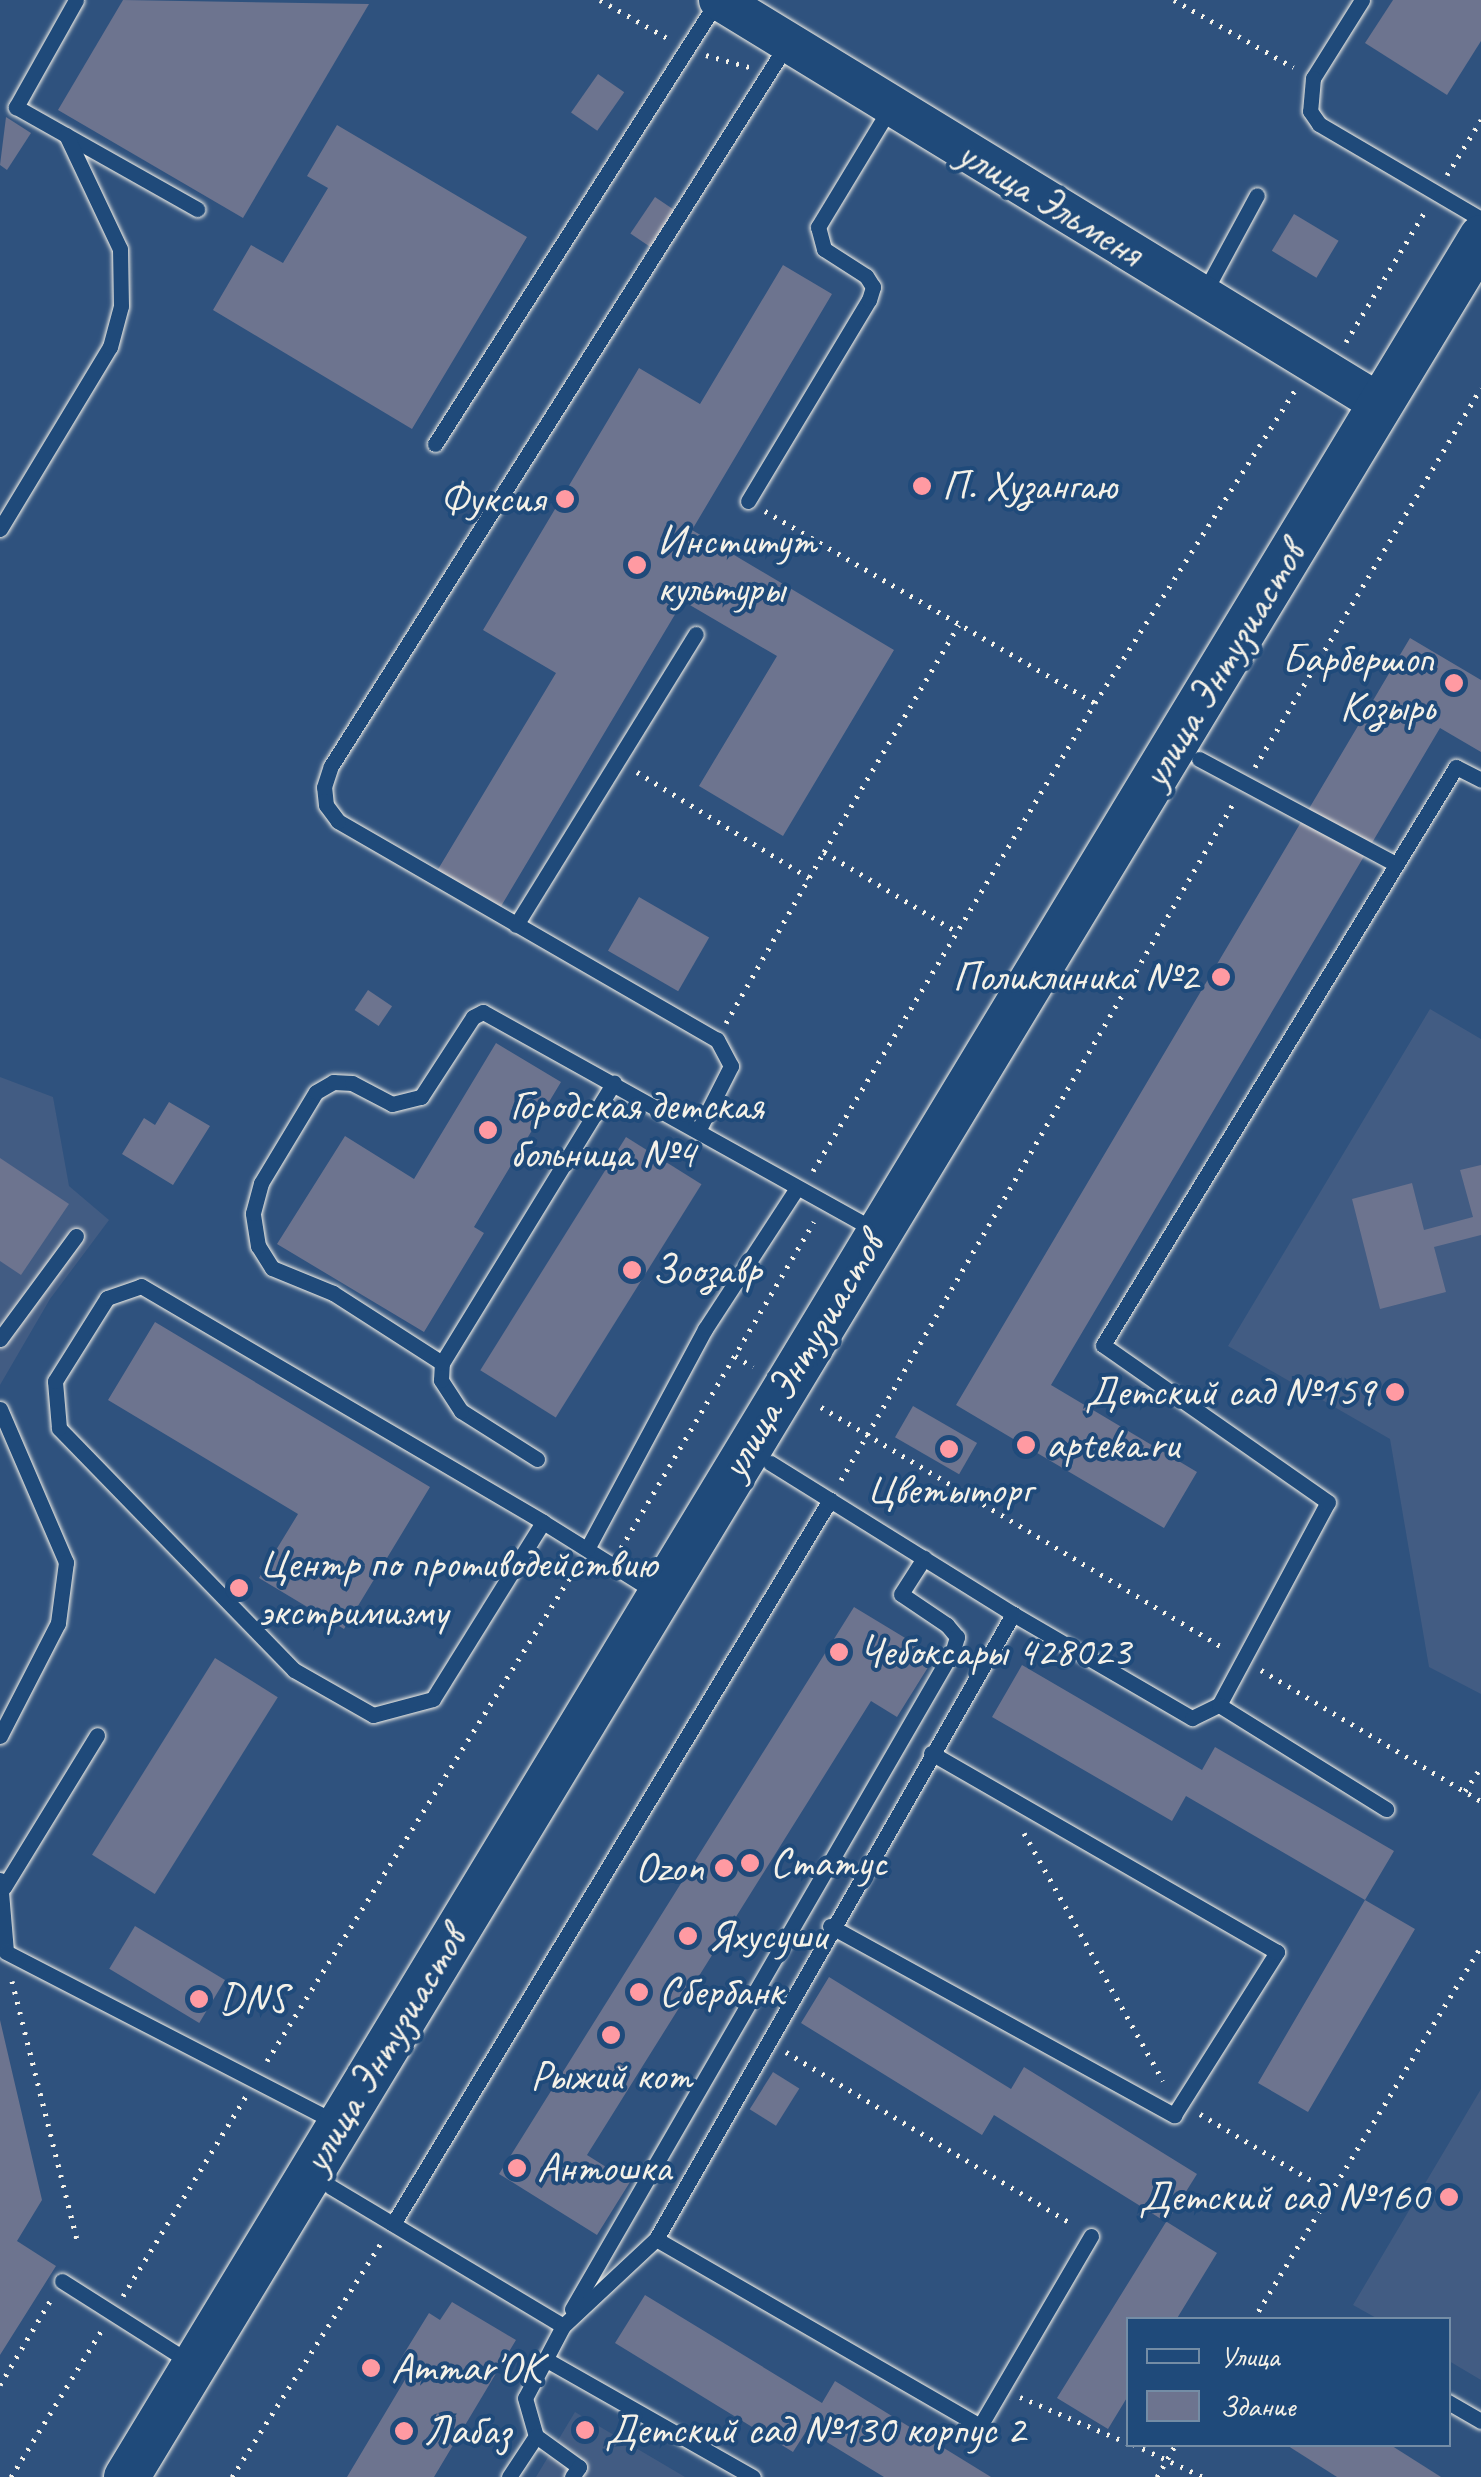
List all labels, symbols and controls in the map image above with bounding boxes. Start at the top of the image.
street label: улица Эльменя [950,129,1150,277]
place label: П. Хузангаю [942,461,1117,511]
place label: Фуксия [440,474,545,524]
marker: П. Хузангаю [911,475,933,497]
marker: Фуксия [554,488,576,510]
place label: Институт культуры [657,516,816,614]
street label: улица Энтузиастов [1128,530,1318,800]
marker: Институт культуры [626,554,648,576]
place label: Барбершоп Козырь [1282,634,1434,732]
marker: Барбершоп Козырь [1443,672,1465,694]
place label: Поликлиника №2 [953,952,1198,1002]
marker: Поликлиника №2 [1208,964,1234,990]
place label: Городская детская больница №4 [510,1081,767,1180]
marker: Городская детская больница №4 [475,1117,501,1143]
street label: улица Энтузиастов [707,1221,897,1491]
place label: Зоозавр [652,1245,761,1295]
marker: Зоозавр [621,1259,643,1281]
place label: Детский сад №159 [1085,1367,1375,1417]
marker: Детский сад №159 [1384,1381,1406,1403]
place label: apteka.ru [1046,1420,1179,1470]
marker: apteka.ru [1015,1434,1037,1456]
marker: Цветыторг [938,1438,960,1460]
place label: Цветыторг [866,1465,1032,1515]
place label: Центр по противодействию экстримизму [259,1539,662,1638]
marker: Центр по противодействию экстримизму [228,1577,250,1599]
place label: Чебоксары 428023 [859,1627,1131,1677]
marker: Чебоксары 428023 [828,1641,850,1663]
place label: Статус [770,1838,887,1888]
place label: Ozon [635,1843,704,1893]
marker: Статус [739,1852,761,1874]
marker: Ozon [713,1857,735,1879]
place label: Яхусуши [708,1911,826,1961]
street label: улица Энтузиастов [289,1915,479,2185]
marker: Яхусуши [677,1925,699,1947]
place label: Сбербанк [659,1967,783,2017]
place label: DNS [219,1974,287,2024]
marker: Сбербанк [628,1981,650,2003]
marker: DNS [188,1988,210,2010]
marker: Рыжий кот [600,2024,622,2046]
place label: Рыжий кот [530,2051,692,2101]
place label: Антошка [537,2143,671,2193]
marker: Антошка [506,2157,528,2179]
place label: Детский сад №160 [1139,2172,1429,2222]
marker: Детский сад №160 [1438,2186,1460,2208]
legend [1126,2317,1451,2447]
text: Улица [1220,2337,1279,2375]
place label: Ammar'OK [391,2343,541,2393]
marker: Ammar'OK [360,2357,382,2379]
text: Здание [1220,2387,1295,2425]
place label: Детский сад №130 корпус 2 [605,2405,1025,2455]
place label: Лабаз [424,2406,511,2456]
marker: Детский сад №130 корпус 2 [574,2419,596,2441]
marker: Лабаз [393,2420,415,2442]

